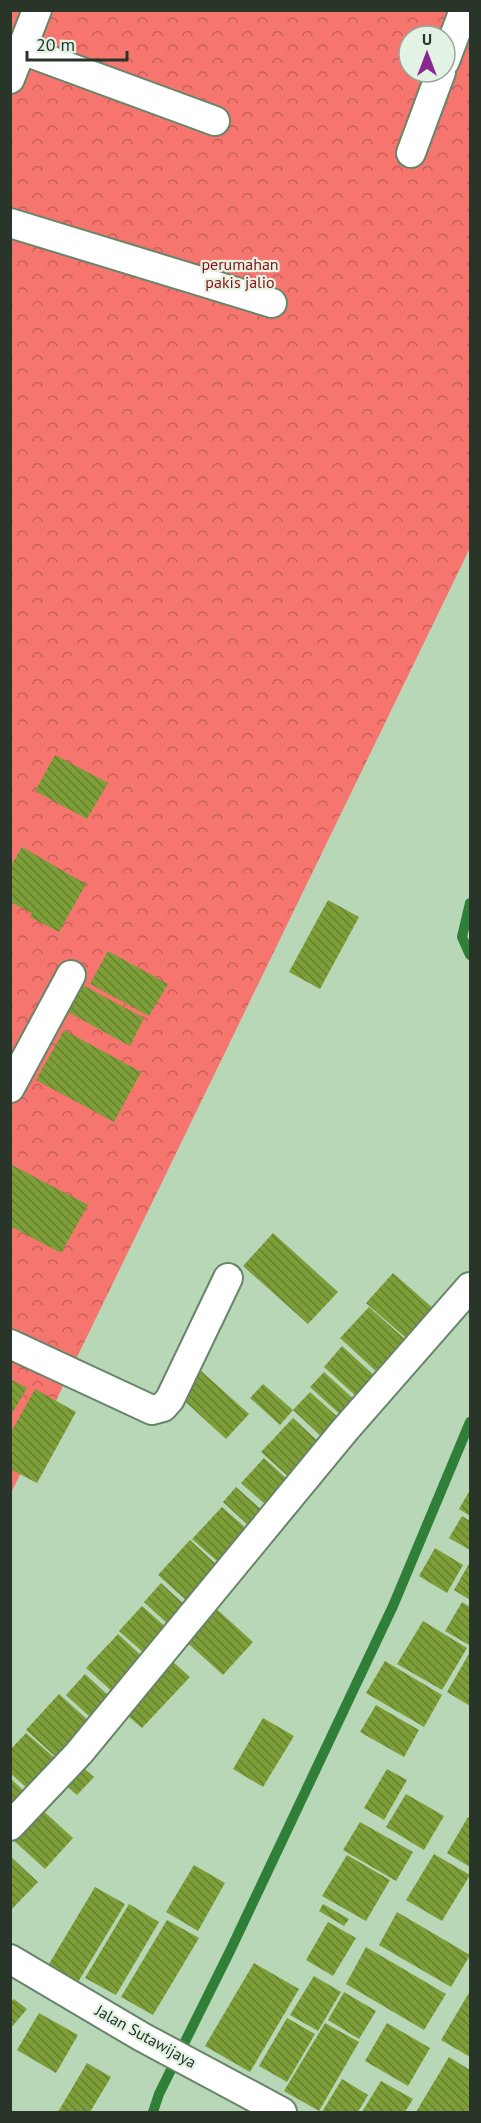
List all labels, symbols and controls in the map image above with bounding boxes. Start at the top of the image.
scale bar [27,24,128,62]
north arrow [397,24,457,84]
text: U [422,29,432,49]
text: 20 m [36,33,75,56]
park label: perumahan pakis jalio [201,254,279,292]
street label: Jalan Sutawijaya [91,2000,200,2072]

